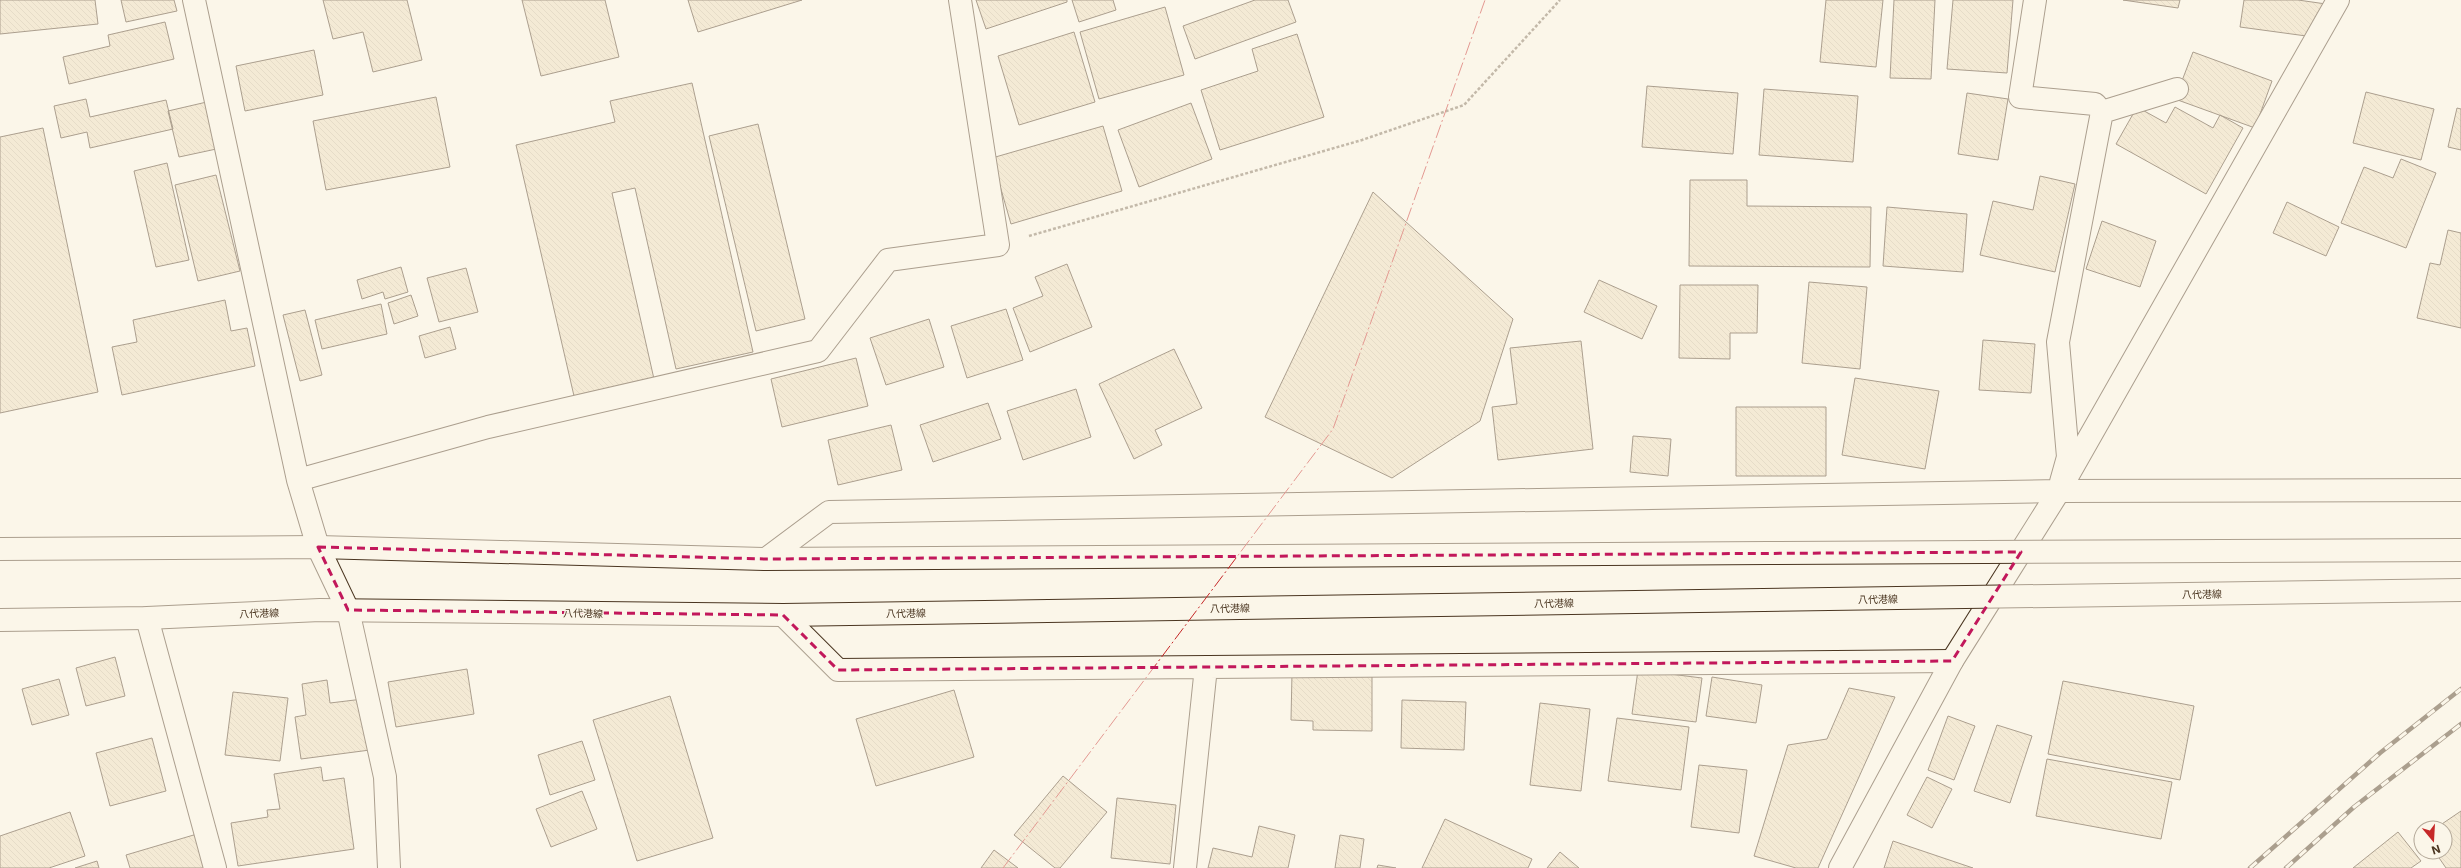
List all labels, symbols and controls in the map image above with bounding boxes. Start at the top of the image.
street label: 八代港線 [2182,588,2222,600]
street label: 八代港線 [1858,593,1898,605]
street label: 八代港線 [1534,597,1574,609]
street label: 八代港線 [1210,602,1250,614]
street label: 八代港線 [239,606,279,620]
street label: 八代港線 [563,607,603,619]
street label: 八代港線 [886,607,926,619]
north arrow [2413,820,2453,860]
text: N [2430,842,2442,857]

